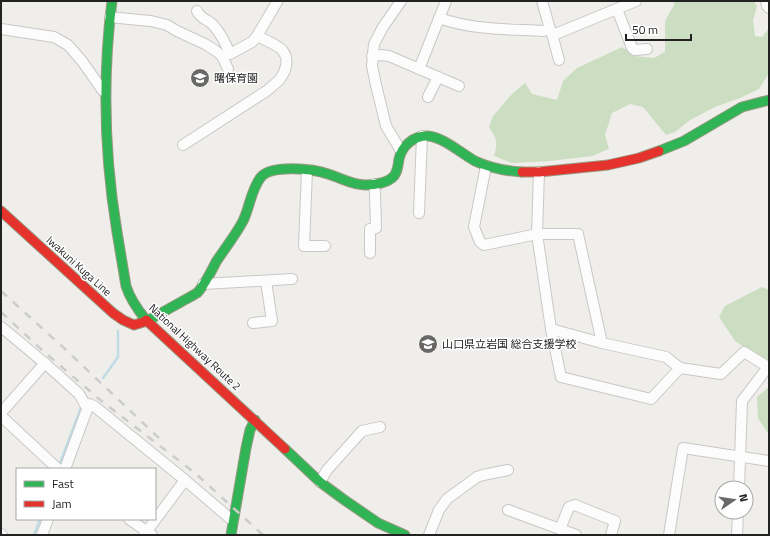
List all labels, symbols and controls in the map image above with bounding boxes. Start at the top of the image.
scale bar [626,16,691,42]
text: 50 m [632,20,658,39]
school or university icon: 曙保育園 [189,67,211,89]
place label: 曙保育園 [214,70,258,86]
street label: Iwakuni Kuga Line [43,232,116,300]
street label: National Highway Route 2 [145,300,245,394]
school or university icon: 山口県立岩国 総合支援学校 [417,333,439,355]
place label: 山口県立岩国 総合支援学校 [442,336,576,352]
legend [16,468,156,520]
text: Fast [52,474,75,493]
north arrow [714,480,754,520]
text: N [735,492,752,503]
text: Jam [52,494,72,513]

